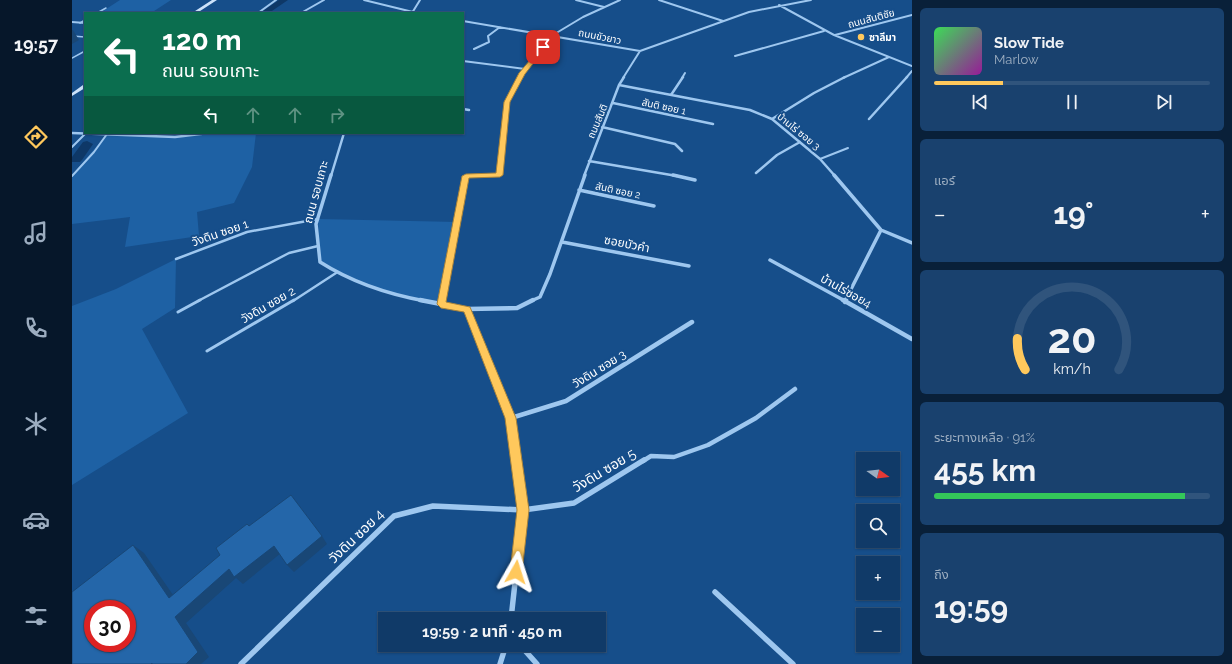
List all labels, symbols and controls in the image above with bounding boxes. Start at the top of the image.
street label: ถนนสันติชัย [847,7,896,30]
text: 120 m [162,24,242,57]
street label: ถนนขัวยาว [577,27,622,46]
icon: left [96,28,148,80]
pin [526,30,560,64]
marker: ซาลีมา [856,32,866,42]
place label: ซาลีมา [869,32,896,43]
text: 19:57 [14,34,58,55]
text: Slow Tide [994,34,1064,52]
icon: arrive [532,36,554,58]
text: Marlow [994,52,1039,67]
text: ถนน รอบเกาะ [162,60,259,81]
icon: previous [969,91,991,113]
icon: pause [1061,91,1083,113]
icon: next [1153,91,1175,113]
street label: สันติ ซอย 1 [641,96,688,117]
street label: ถนนสันติ [585,102,610,140]
icon: left [200,104,222,126]
icon: ahead [242,104,264,126]
icon: ahead [284,104,306,126]
icon: right [326,104,348,126]
street label: บ้านไร่ ซอย 3 [775,110,823,152]
icon: directions [22,123,50,151]
street label: ถนน รอบเกาะ [301,159,331,225]
text: แอร์ [934,173,955,188]
street label: สันติ ซอย 2 [594,180,641,201]
text: 19° [1053,196,1093,231]
text: − [934,201,946,227]
text: + [1201,201,1210,227]
street label: วังดิน ซอย 1 [190,217,250,249]
icon: music [22,219,50,247]
street label: ซอยบัวคำ [603,233,651,255]
street label: บ้านไร่ซอย4 [818,271,874,311]
street label: วังดิน ซอย 2 [238,284,298,326]
icon: phone [22,314,50,342]
text: 20 [1048,314,1096,363]
street label: วังดิน ซอย 3 [570,347,628,391]
text: km/h [1053,361,1091,377]
icon: climate [22,410,50,438]
text: ระยะทางเหลือ · 91% [934,430,1035,445]
street label: วังดิน ซอย 5 [570,445,639,495]
north arrow [856,452,900,496]
map controls [856,452,900,652]
text: 455 km [934,453,1036,488]
button: search [856,504,900,548]
icon: car [22,506,50,534]
street label: วังดิน ซอย 4 [325,506,387,566]
position arrow [495,551,537,593]
button: + [856,556,900,600]
text: ถึง [934,567,949,582]
text: 19:59 [934,590,1008,625]
speed limit sign: 30 [84,600,136,652]
icon: filters [22,602,50,630]
button: − [856,608,900,652]
text: 19:59 · 2 นาที · 450 m [422,623,562,641]

